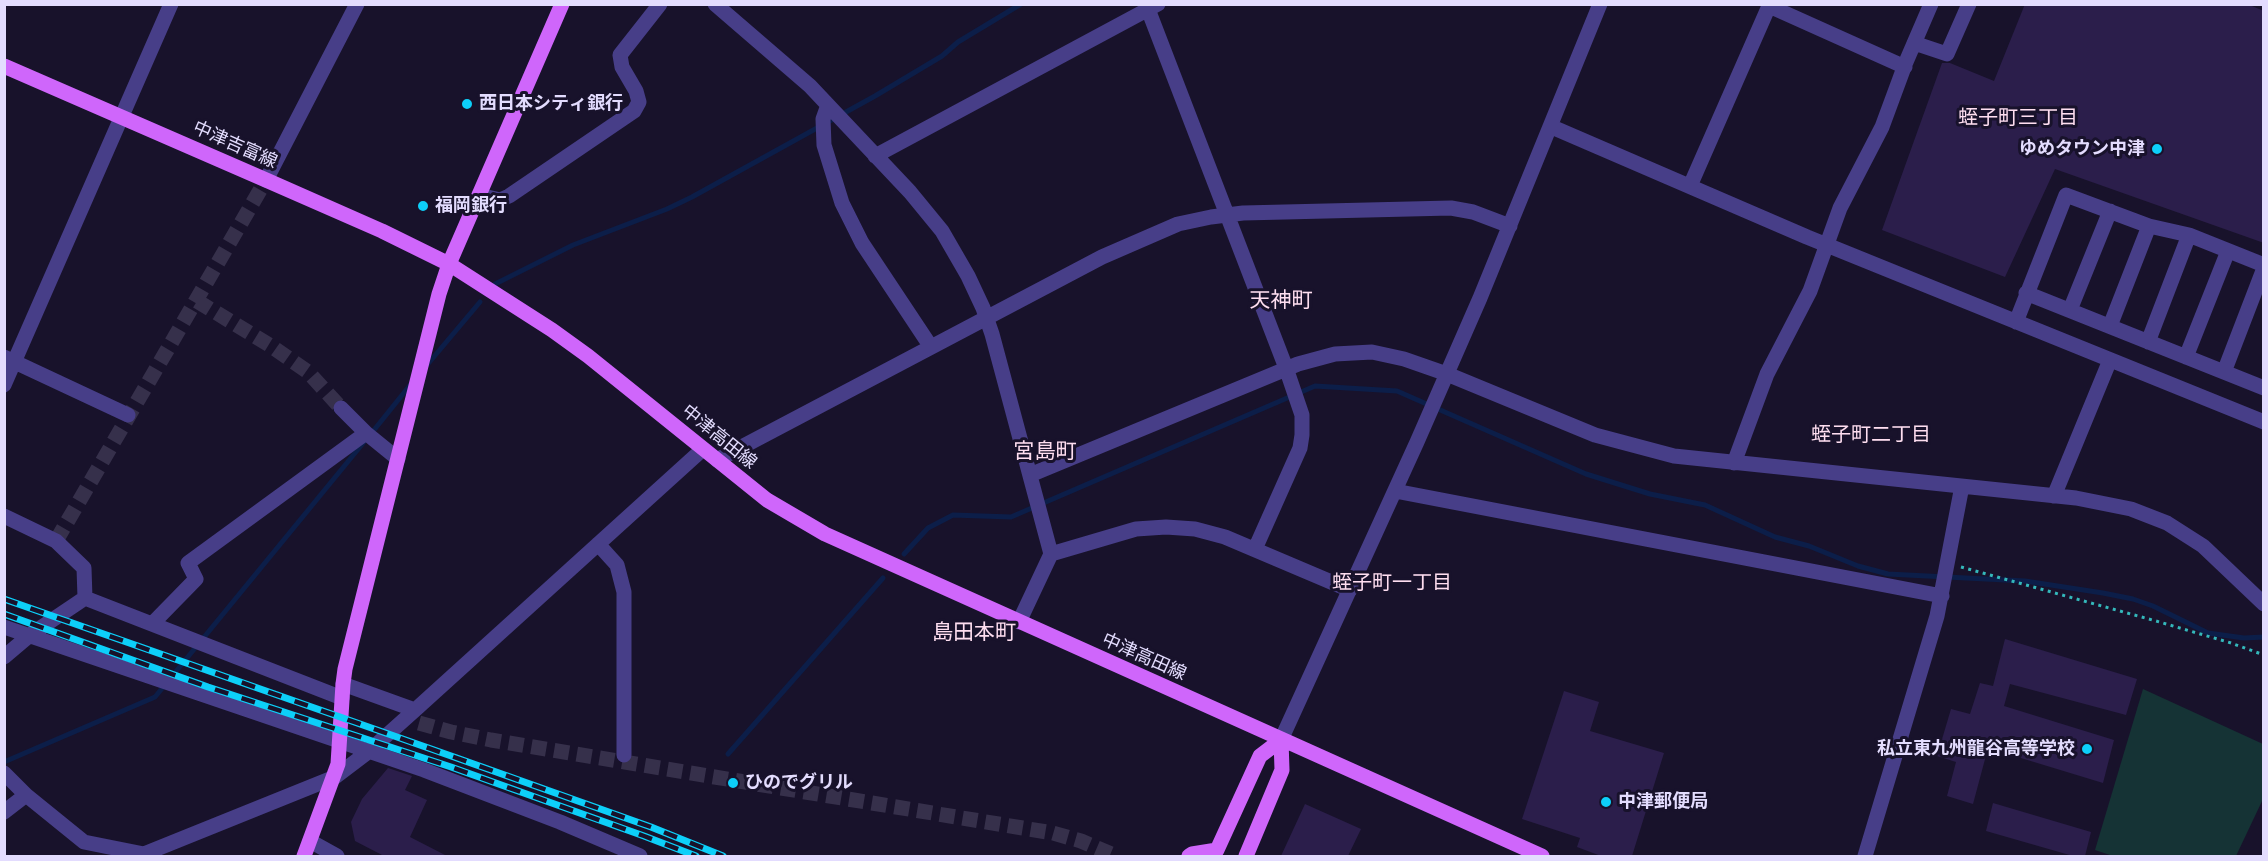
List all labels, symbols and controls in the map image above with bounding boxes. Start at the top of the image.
place label: 西日本シティ銀行 [479,93,623,115]
marker: 西日本シティ銀行 [460,97,474,111]
district label: 蛭子町三丁目 [1958,106,2078,130]
street label: 中津吉富線 [189,117,281,173]
place label: ゆめタウン中津 [2019,138,2145,160]
marker: ゆめタウン中津 [2150,142,2164,156]
place label: 福岡銀行 [435,195,507,217]
marker: 福岡銀行 [416,199,430,213]
district label: 天神町 [1250,288,1312,314]
street label: 中津高田線 [677,400,761,474]
district label: 蛭子町二丁目 [1811,423,1931,447]
district label: 宮島町 [1014,439,1076,465]
district label: 蛭子町一丁目 [1332,571,1452,595]
district label: 島田本町 [932,620,1016,646]
street label: 中津高田線 [1098,629,1190,685]
place label: 私立東九州龍谷高等学校 [1877,738,2075,760]
marker: 私立東九州龍谷高等学校 [2080,742,2094,756]
place label: ひのでグリル [745,772,853,794]
marker: ひのでグリル [726,776,740,790]
place label: 中津郵便局 [1618,791,1708,813]
marker: 中津郵便局 [1599,795,1613,809]

